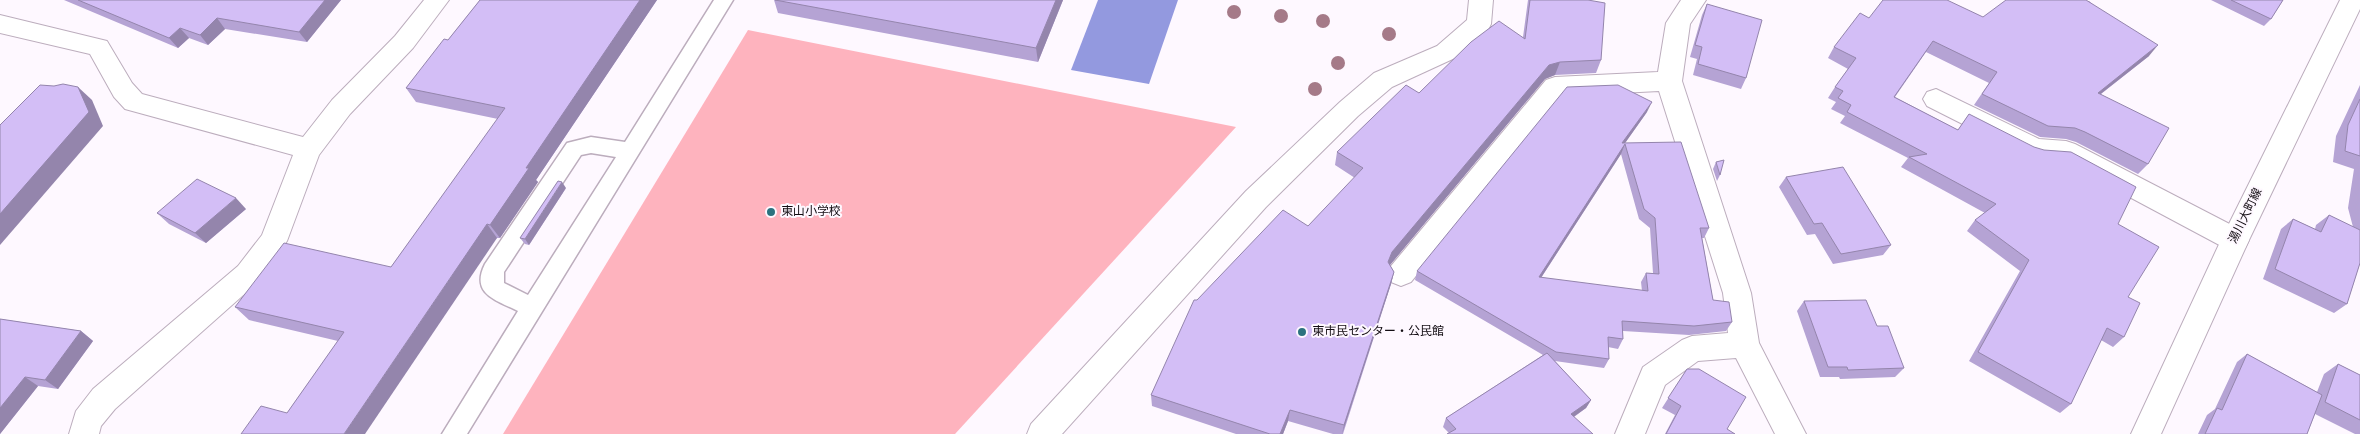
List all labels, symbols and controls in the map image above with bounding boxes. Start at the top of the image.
street label: 湯川大町線 [2226,186,2266,246]
place label: 東山小学校 [781,204,841,220]
marker: 東山小学校 [765,206,777,218]
place label: 東市民センター・公民館 [1312,324,1444,340]
marker: 東市民センター・公民館 [1296,326,1308,338]

